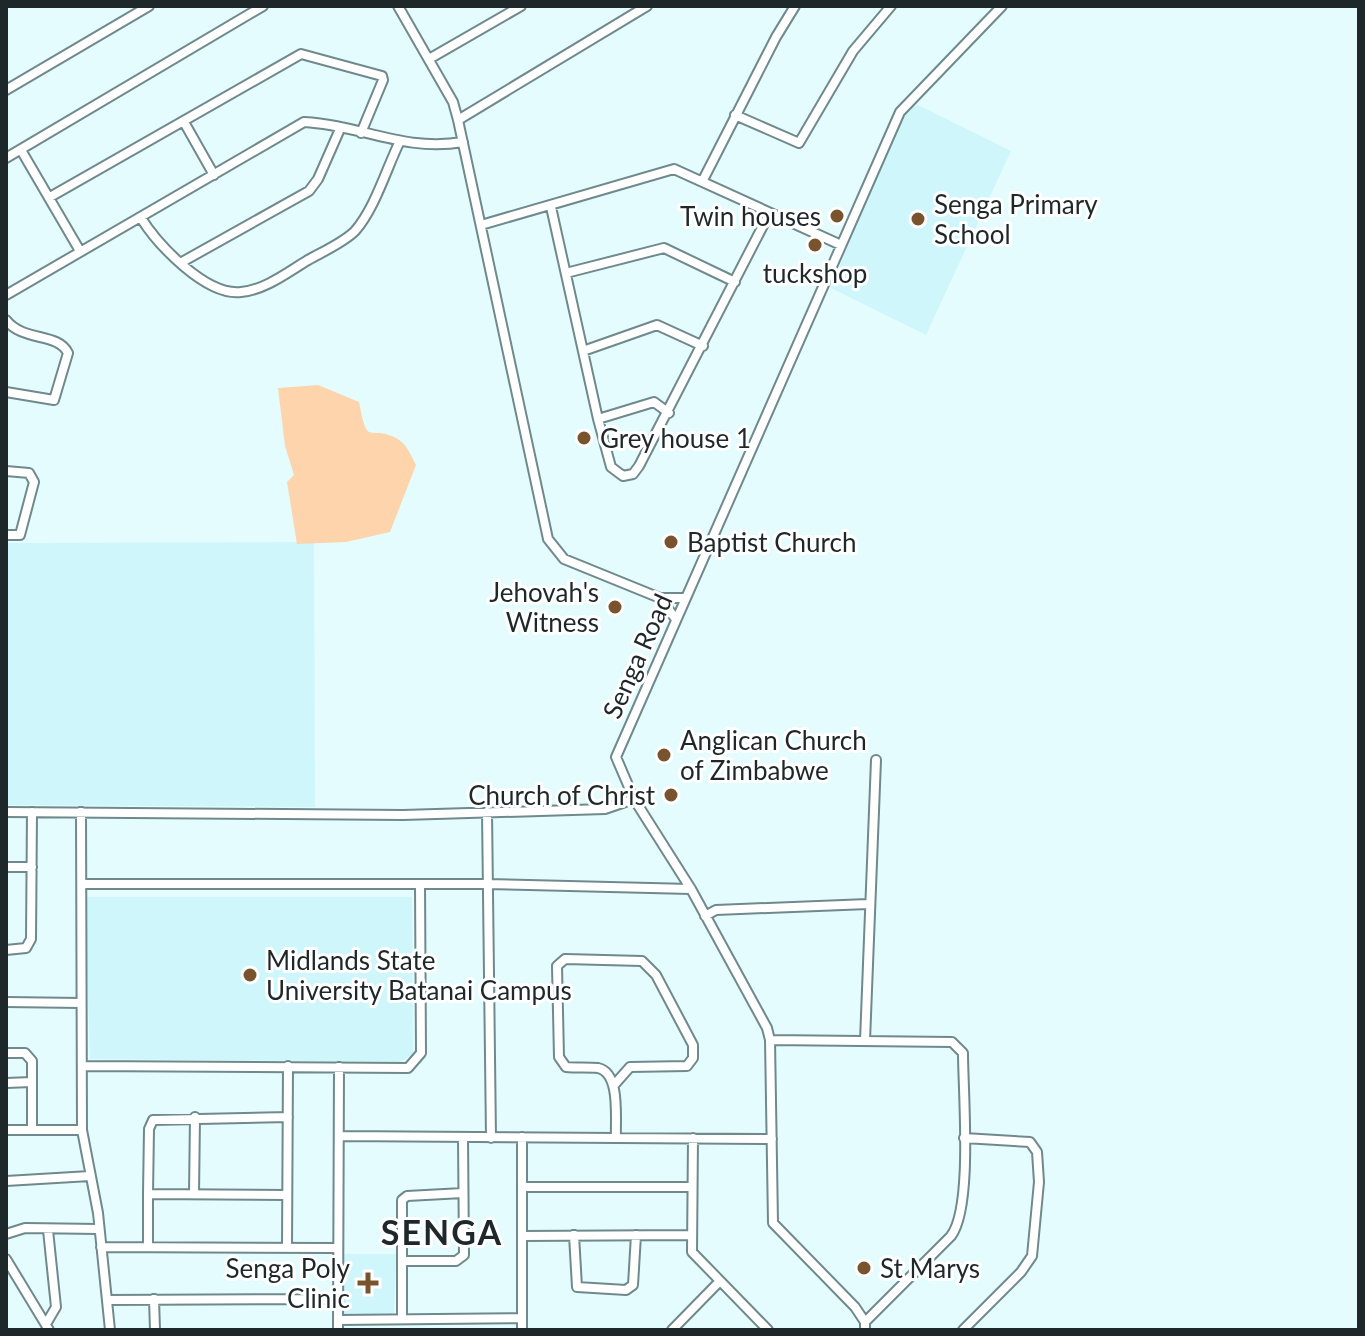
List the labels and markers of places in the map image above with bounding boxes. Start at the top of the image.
place label: Senga Primary School [934,188,1098,250]
place label: Twin houses [680,200,821,232]
marker: Twin houses [828,207,846,225]
marker: Senga Primary School [909,210,927,228]
marker: tuckshop [806,236,824,254]
place label: tuckshop [763,257,867,289]
place label: Grey house 1 [600,422,751,454]
marker: Grey house 1 [575,429,593,447]
place label: Baptist Church [687,526,856,558]
marker: Baptist Church [662,533,680,551]
place label: Jehovah's Witness [489,576,599,638]
marker: Jehovah's Witness [606,598,624,616]
place label: Anglican Church of Zimbabwe [680,724,867,786]
marker: Anglican Church of Zimbabwe [655,746,673,764]
place label: Church of Christ [468,779,656,811]
marker: Church of Christ [662,786,680,804]
place label: Midlands State University Batanai Campus [266,944,572,1006]
marker: Midlands State University Batanai Campus [241,966,259,984]
place label: Senga Poly Clinic [225,1252,351,1314]
place label: St Marys [880,1252,980,1284]
marker: St Marys [855,1259,873,1277]
marker: Senga Poly Clinic [357,1272,379,1294]

